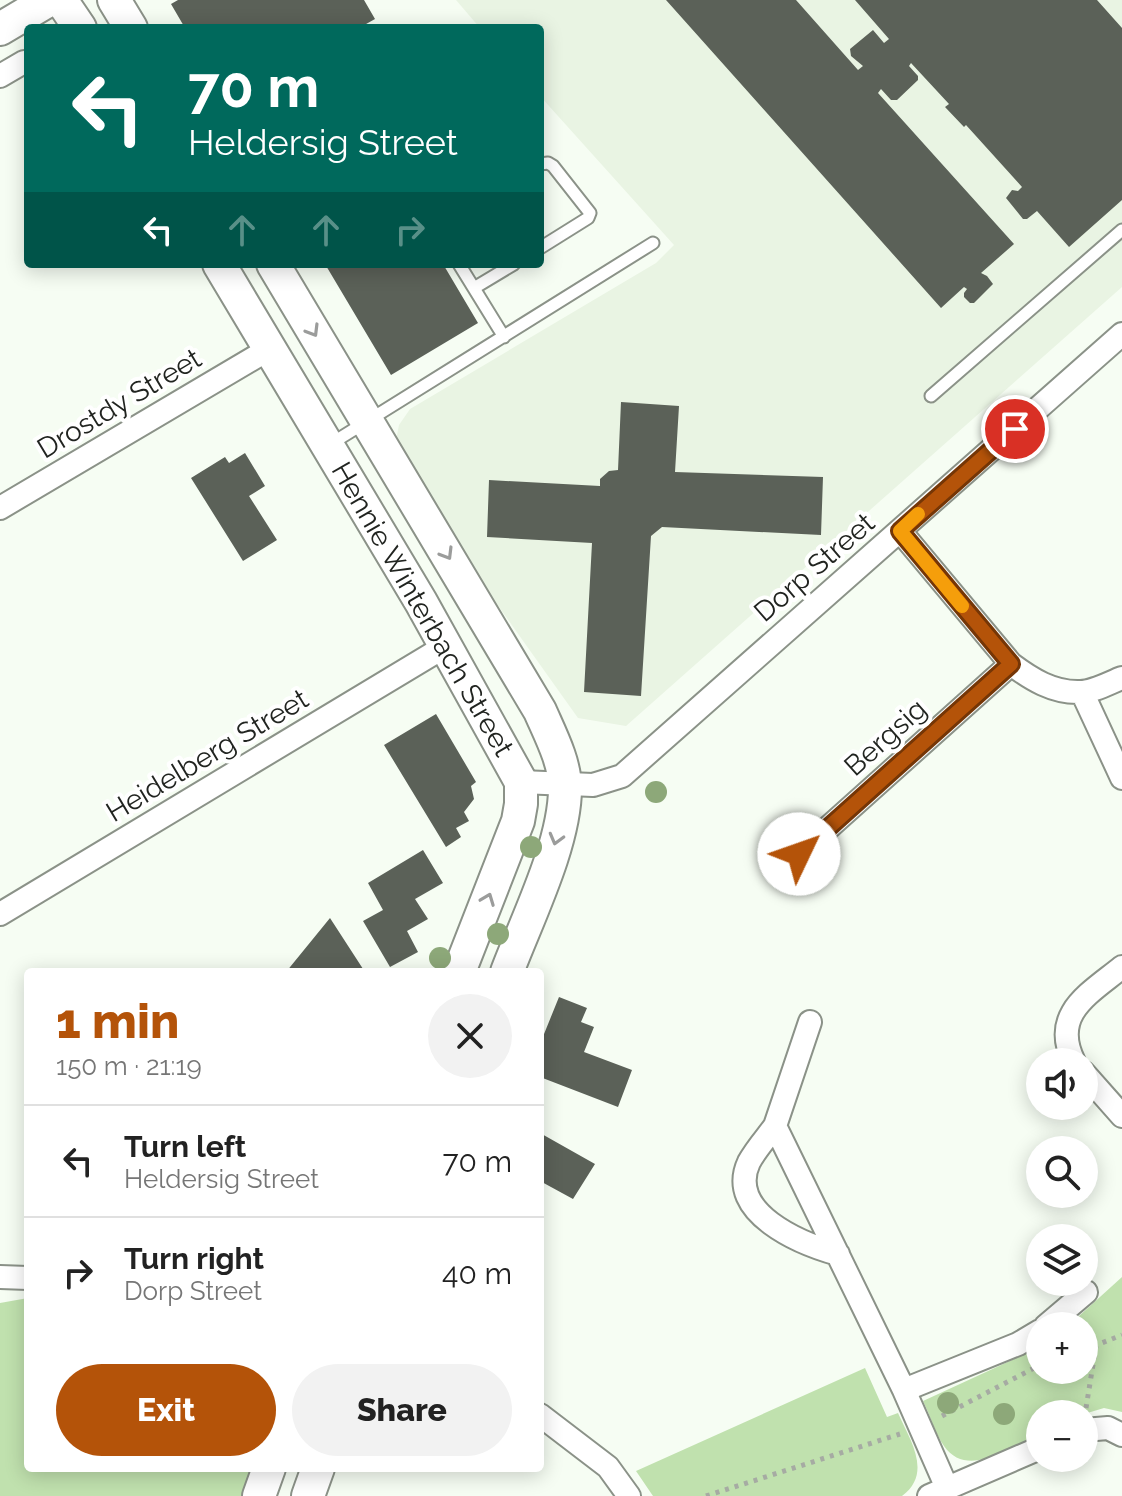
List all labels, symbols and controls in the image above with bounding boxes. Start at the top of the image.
text: 70 m [188,54,319,120]
icon: left [56,56,160,160]
text: Heldersig Street [188,121,458,163]
icon: left [136,208,180,252]
icon: ahead [220,208,264,252]
icon: ahead [304,208,348,252]
icon: right [388,208,432,252]
one-way arrow [303,322,319,337]
street label: Drostdy Street [31,341,208,465]
pin [981,395,1049,463]
icon: arrive [993,407,1037,451]
street label: Hennie Winterbach Street [325,456,521,763]
street label: Dorp Street [747,506,882,629]
one-way arrow [437,545,452,560]
street label: Heidelberg Street [100,682,315,829]
street label: Bergsig [838,692,933,783]
position arrow [757,812,841,896]
one-way arrow [548,832,565,845]
one-way arrow [478,893,494,907]
text: 1 min [56,993,179,1049]
button: close [428,994,512,1078]
map controls [1026,1048,1098,1472]
button: sound [1026,1048,1098,1120]
text: 150 m · 21:19 [56,1051,202,1081]
text: Turn left [124,1129,246,1164]
button: search [1026,1136,1098,1208]
icon: left [56,1139,100,1183]
text: 70 m [442,1144,512,1179]
text: Heldersig Street [124,1164,319,1194]
button: layers [1026,1224,1098,1296]
text: Turn right [124,1241,264,1276]
icon: right [56,1251,100,1295]
text: 40 m [442,1256,512,1291]
text: Dorp Street [124,1276,262,1306]
button: + [1026,1312,1098,1384]
button: Exit [56,1364,276,1456]
button: Share [292,1364,512,1456]
button: − [1026,1400,1098,1472]

